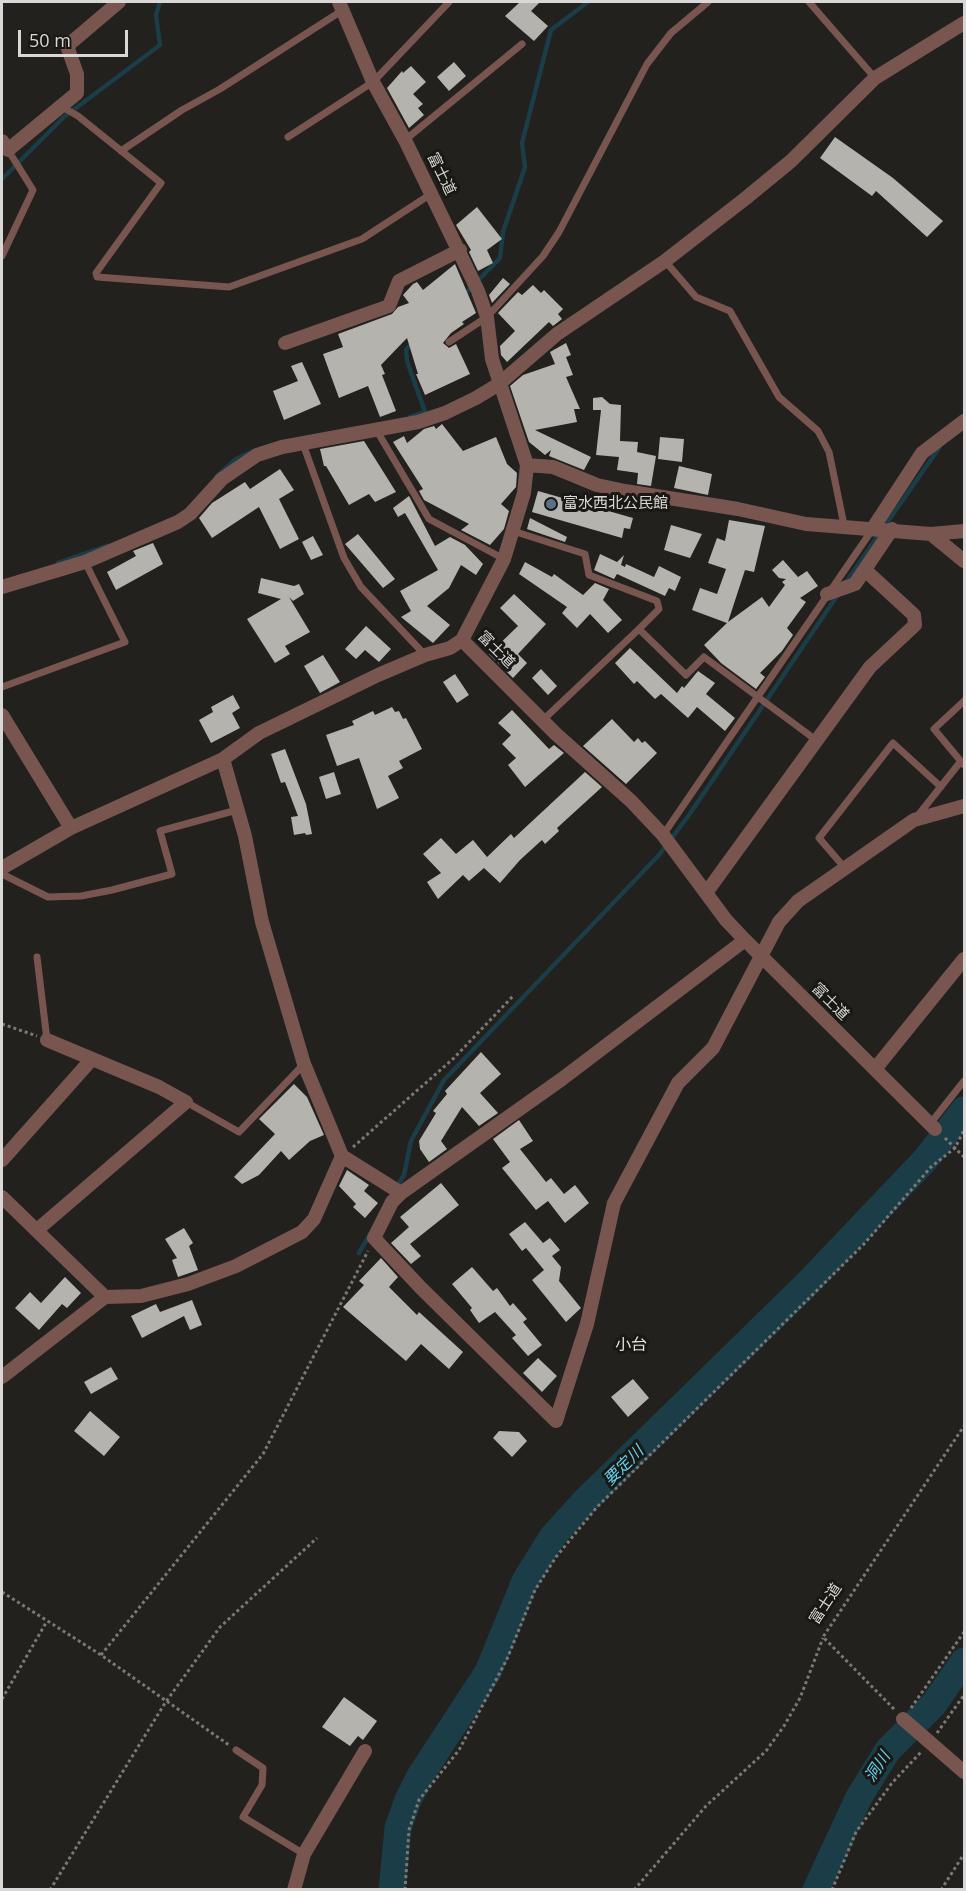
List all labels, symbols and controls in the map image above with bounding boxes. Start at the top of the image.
scale bar [21,18,130,56]
text: 50 m [29,28,71,52]
street label: 富士道 [423,150,459,198]
place label: 富水西北公民館 [563,495,668,513]
marker: 富水西北公民館 [544,497,558,511]
street label: 富士道 [474,628,518,672]
street label: 富士道 [808,980,852,1024]
district label: 小台 [615,1335,647,1355]
water label: 要定川 [600,1442,648,1490]
street label: 富士道 [806,1580,846,1628]
water label: 洞川 [861,1748,895,1786]

